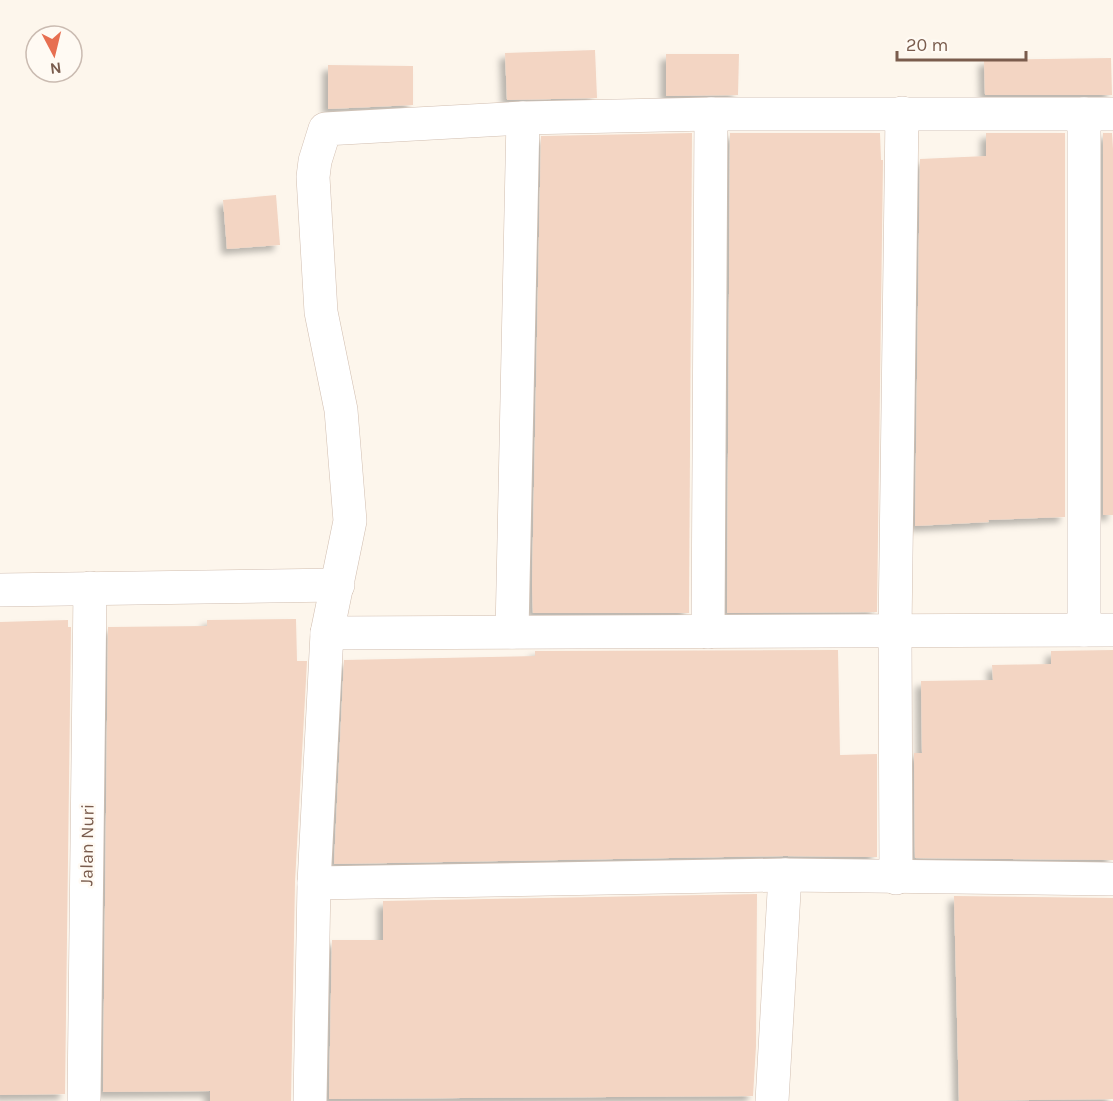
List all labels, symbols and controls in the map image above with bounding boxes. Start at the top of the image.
north arrow [24,24,84,84]
scale bar [897,24,1026,62]
text: 20 m [906,34,948,56]
text: N [49,58,63,79]
street label: Jalan Nuri [75,804,99,886]

